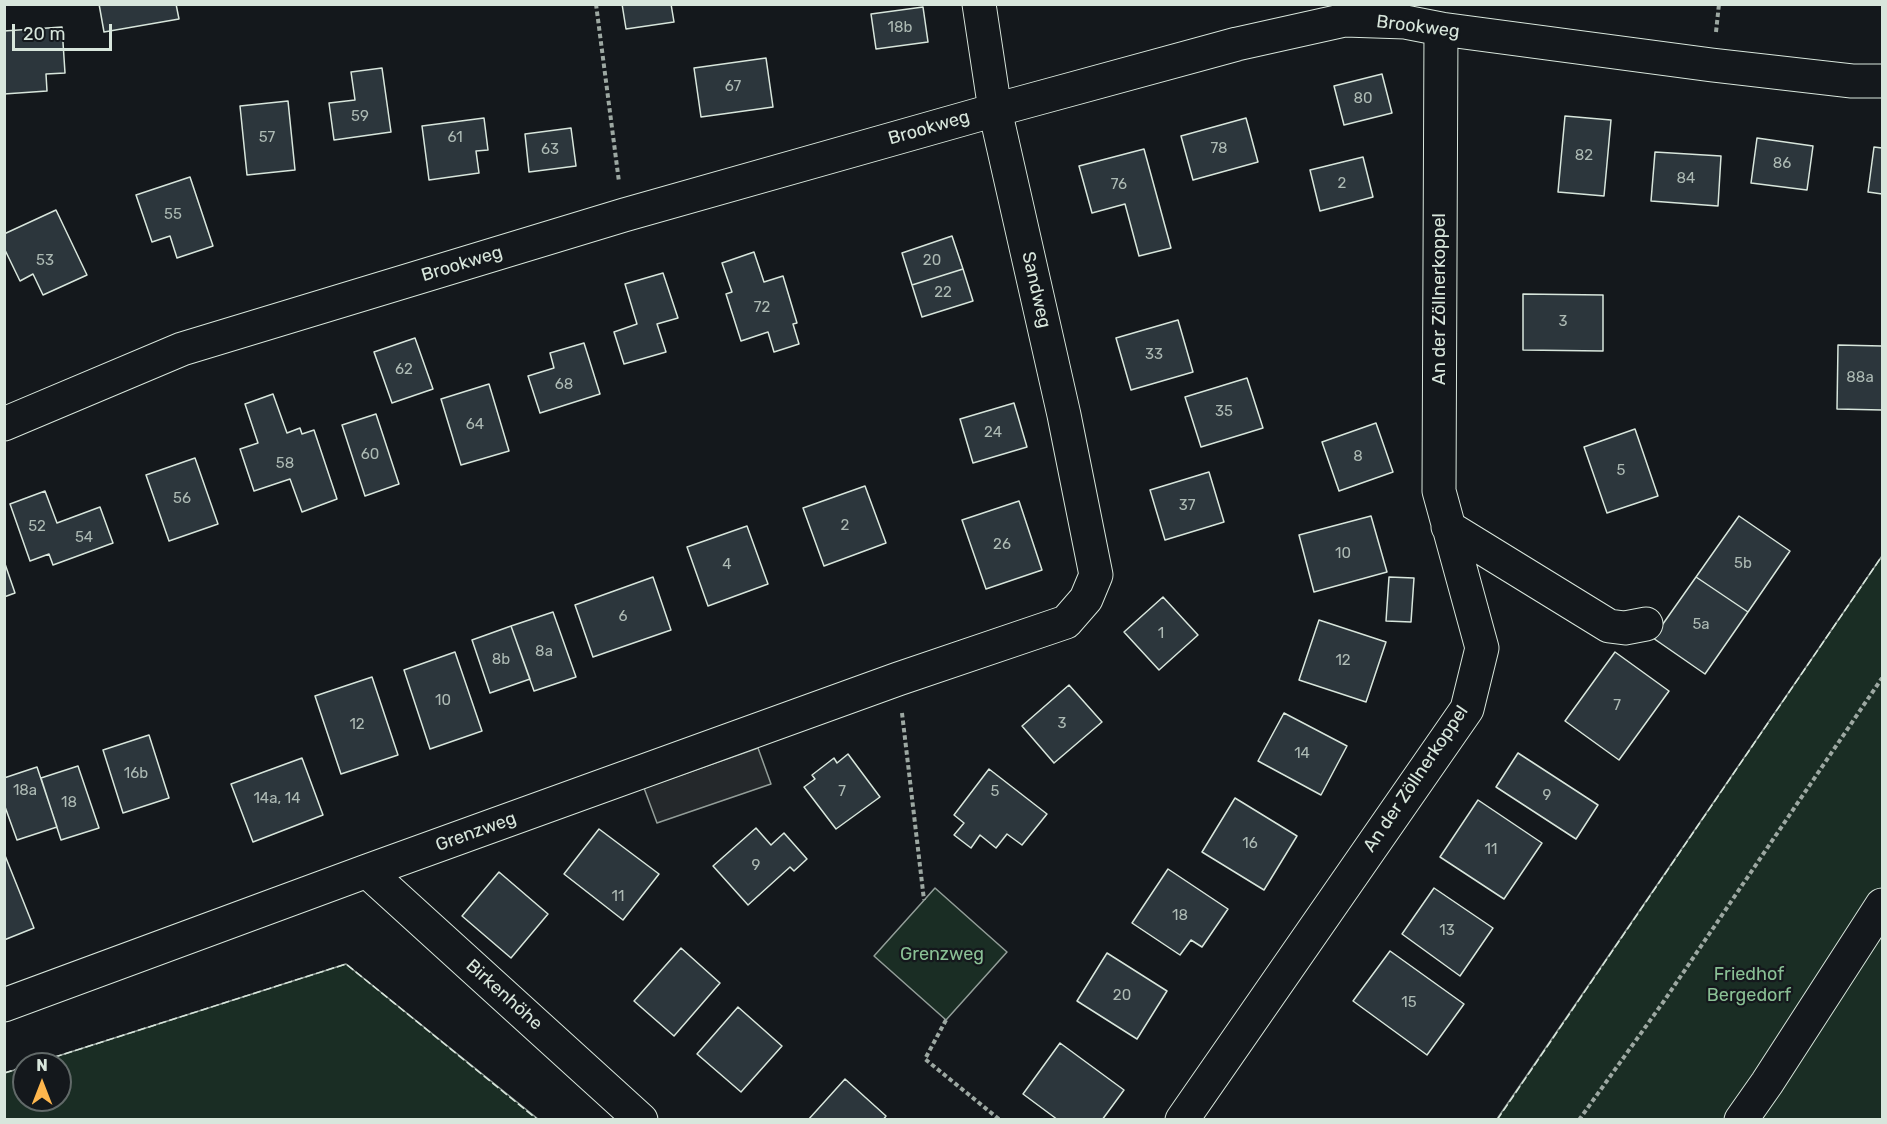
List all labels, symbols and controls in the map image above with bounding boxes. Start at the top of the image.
street label: Brookweg [1375,11,1461,43]
scale bar [15,12,116,50]
house number: 18b [888,19,912,37]
text: 20 m [23,23,65,45]
house number: 67 [725,78,741,96]
house number: 80 [1353,90,1373,108]
street label: Brookweg [886,106,972,150]
house number: 59 [351,108,369,126]
house number: 57 [259,129,275,147]
house number: 61 [447,129,463,147]
house number: 78 [1210,140,1228,158]
house number: 63 [541,141,559,159]
house number: 82 [1575,147,1593,165]
house number: 86 [1773,155,1791,173]
house number: 84 [1677,170,1695,188]
house number: 2 [1338,175,1346,193]
house number: 76 [1111,176,1127,194]
house number: 55 [164,206,182,224]
street label: An der Zöllnerkoppel [1429,213,1451,385]
street label: Brookweg [419,241,505,287]
street label: Sandweg [1017,250,1055,330]
house number: 53 [36,252,54,270]
house number: 20 [923,252,941,270]
house number: 22 [934,284,952,302]
house number: 72 [754,299,770,317]
house number: 3 [1558,313,1568,331]
house number: 33 [1145,346,1163,364]
house number: 62 [395,361,413,379]
house number: 88a [1846,369,1874,387]
house number: 68 [555,376,573,394]
house number: 35 [1215,403,1233,421]
house number: 64 [466,416,484,434]
house number: 24 [984,424,1002,442]
house number: 60 [361,446,379,464]
house number: 8 [1353,448,1363,466]
house number: 58 [276,455,294,473]
house number: 5 [1617,462,1625,480]
house number: 56 [173,490,191,508]
house number: 37 [1179,497,1195,515]
house number: 2 [841,517,849,535]
house number: 52 [28,518,46,536]
house number: 54 [75,529,93,547]
house number: 26 [993,536,1011,554]
house number: 10 [1335,545,1351,563]
house number: 5b [1734,555,1752,573]
house number: 4 [722,556,732,574]
house number: 6 [618,608,628,626]
house number: 5a [1692,616,1710,634]
house number: 1 [1158,625,1164,643]
house number: 8a [535,643,553,661]
house number: 8b [492,651,510,669]
house number: 12 [1335,652,1351,670]
house number: 10 [435,692,451,710]
house number: 7 [1613,697,1621,715]
street label: An der Zöllnerkoppel [1359,702,1473,856]
house number: 3 [1057,715,1067,733]
house number: 12 [349,716,365,734]
house number: 14 [1294,745,1310,763]
house number: 16b [124,765,148,783]
house number: 18a [13,782,37,800]
house number: 7 [838,783,846,801]
house number: 5 [991,783,999,801]
house number: 9 [1543,787,1551,805]
house number: 14a, 14 [253,790,301,808]
house number: 18 [61,794,77,812]
street label: Grenzweg [433,807,519,857]
house number: 16 [1242,835,1258,853]
house number: 11 [1485,841,1497,859]
house number: 9 [752,857,760,875]
house number: 11 [612,888,624,906]
house number: 18 [1172,907,1188,925]
house number: 13 [1439,922,1455,940]
park label: Grenzweg [900,944,984,966]
street label: Birkenhöhe [461,955,547,1035]
park label: Friedhof Bergedorf [1707,964,1791,1006]
house number: 20 [1113,987,1131,1005]
house number: 15 [1401,994,1417,1012]
north arrow [12,1052,72,1112]
text: N [36,1056,48,1075]

